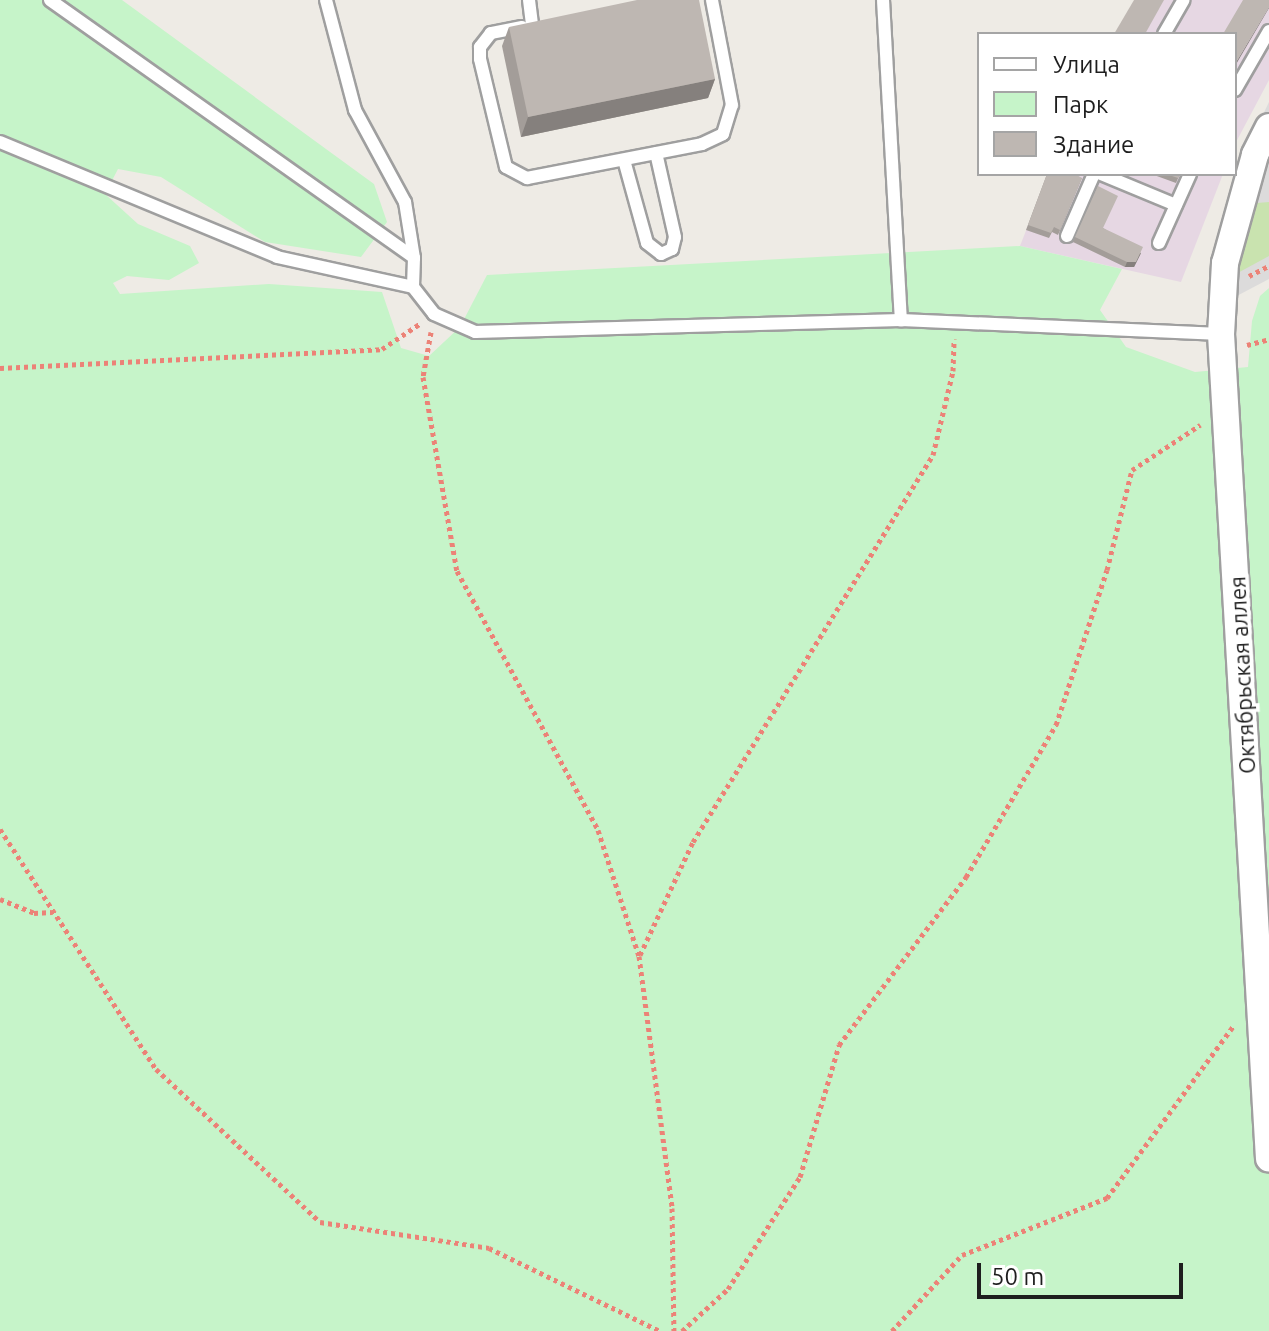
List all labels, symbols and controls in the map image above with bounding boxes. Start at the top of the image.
legend [977,32,1237,176]
text: Улица [1053,51,1120,78]
text: Парк [1053,91,1108,118]
text: Здание [1053,131,1134,158]
street label: Октябрьская аллея [1224,575,1260,775]
scale bar [981,1247,1187,1297]
text: 50 m [991,1263,1044,1290]

